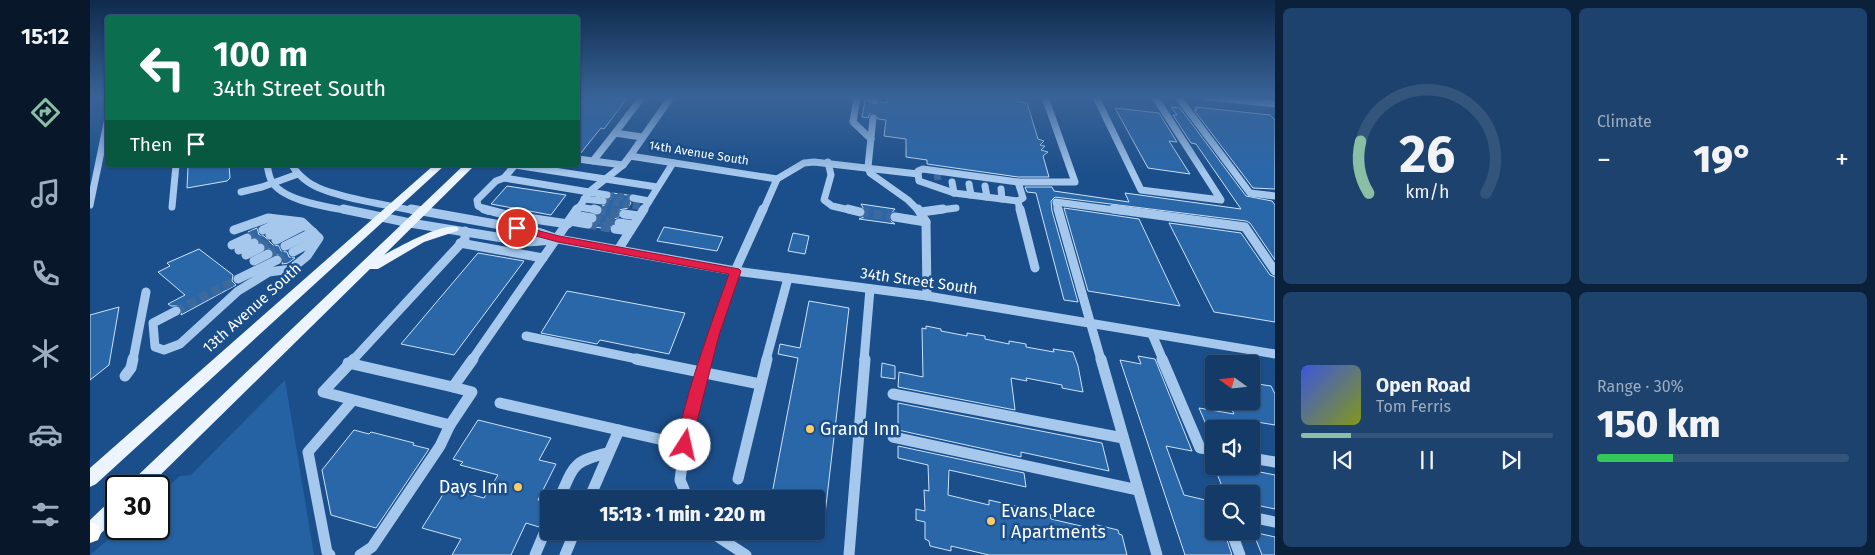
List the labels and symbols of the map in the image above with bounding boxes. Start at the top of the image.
street label: 14th Avenue South [648,138,750,168]
pin [496,207,538,249]
street label: 13th Avenue South [199,259,305,357]
street label: 34th Street South [859,264,979,298]
north arrow [1205,355,1260,410]
position arrow [658,418,710,470]
place label: Grand Inn [820,418,900,440]
marker: Grand Inn [804,423,816,435]
speed limit sign: 30 [105,475,170,540]
place label: Days Inn [439,476,508,498]
marker: Days Inn [512,481,524,493]
place label: Evans Place I Apartments [1001,500,1106,543]
marker: Evans Place I Apartments [985,515,997,527]

